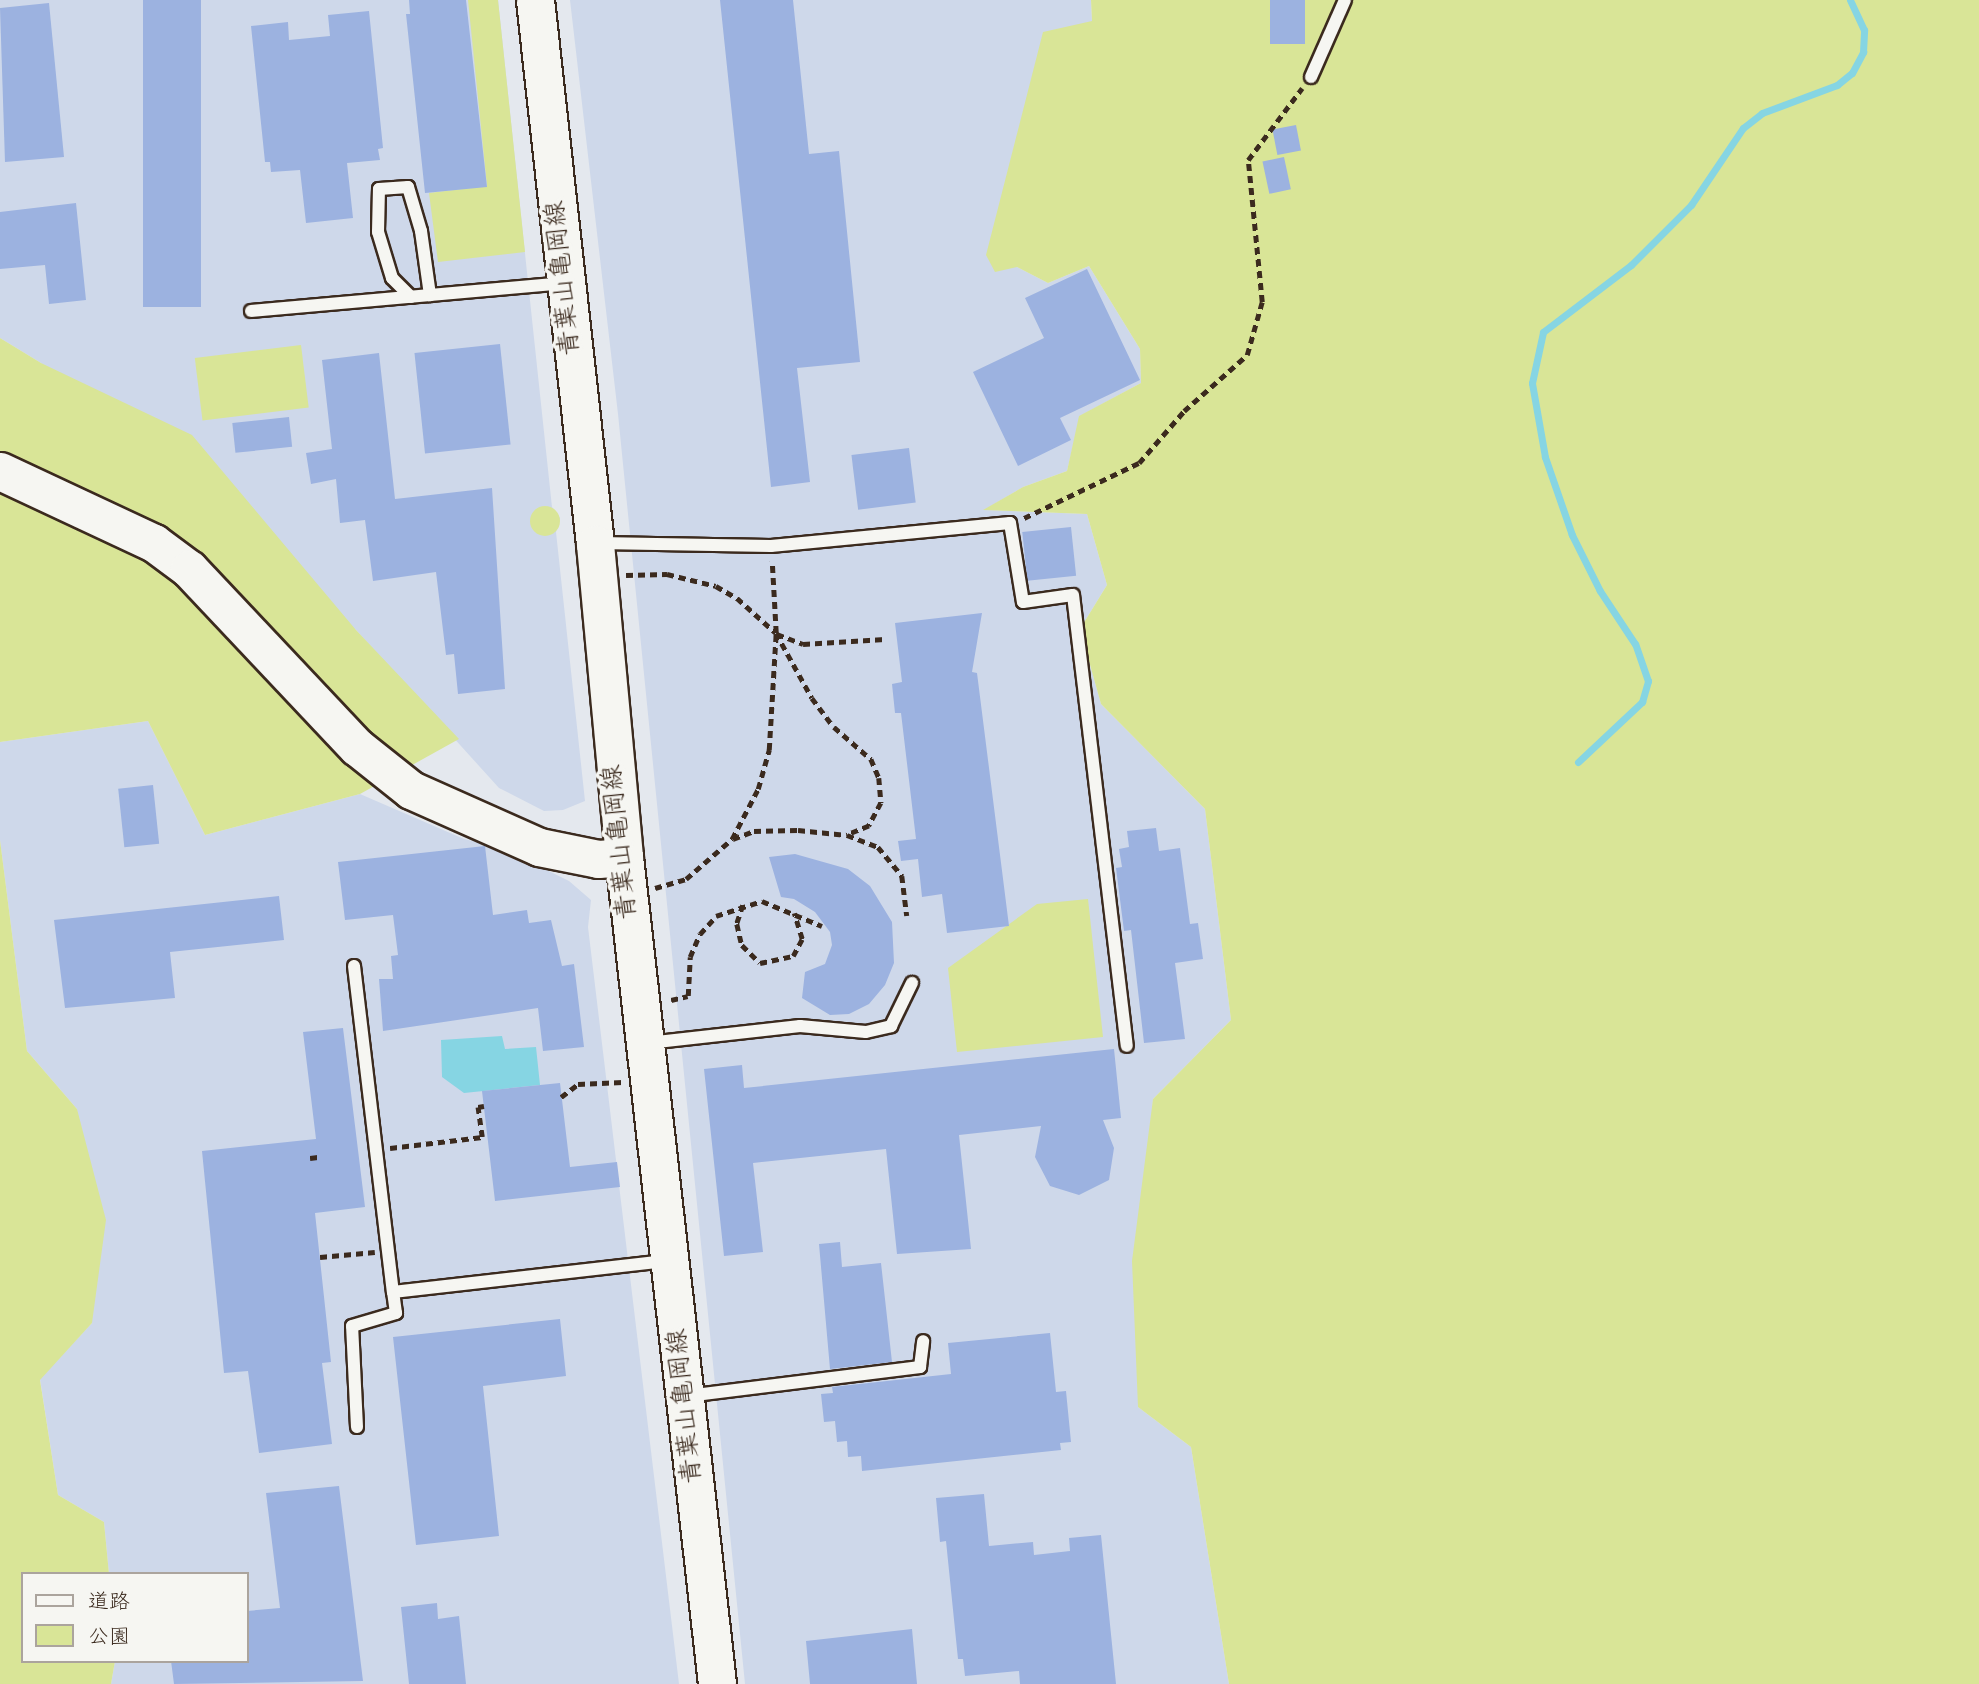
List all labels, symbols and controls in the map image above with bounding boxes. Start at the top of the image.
street label: 青葉山亀岡線 [542,199,590,357]
street label: 青葉山亀岡線 [599,763,647,921]
street label: 青葉山亀岡線 [664,1327,712,1485]
legend [21,1572,248,1663]
text: 道路 [88,1592,130,1617]
text: 公園 [88,1627,130,1652]

